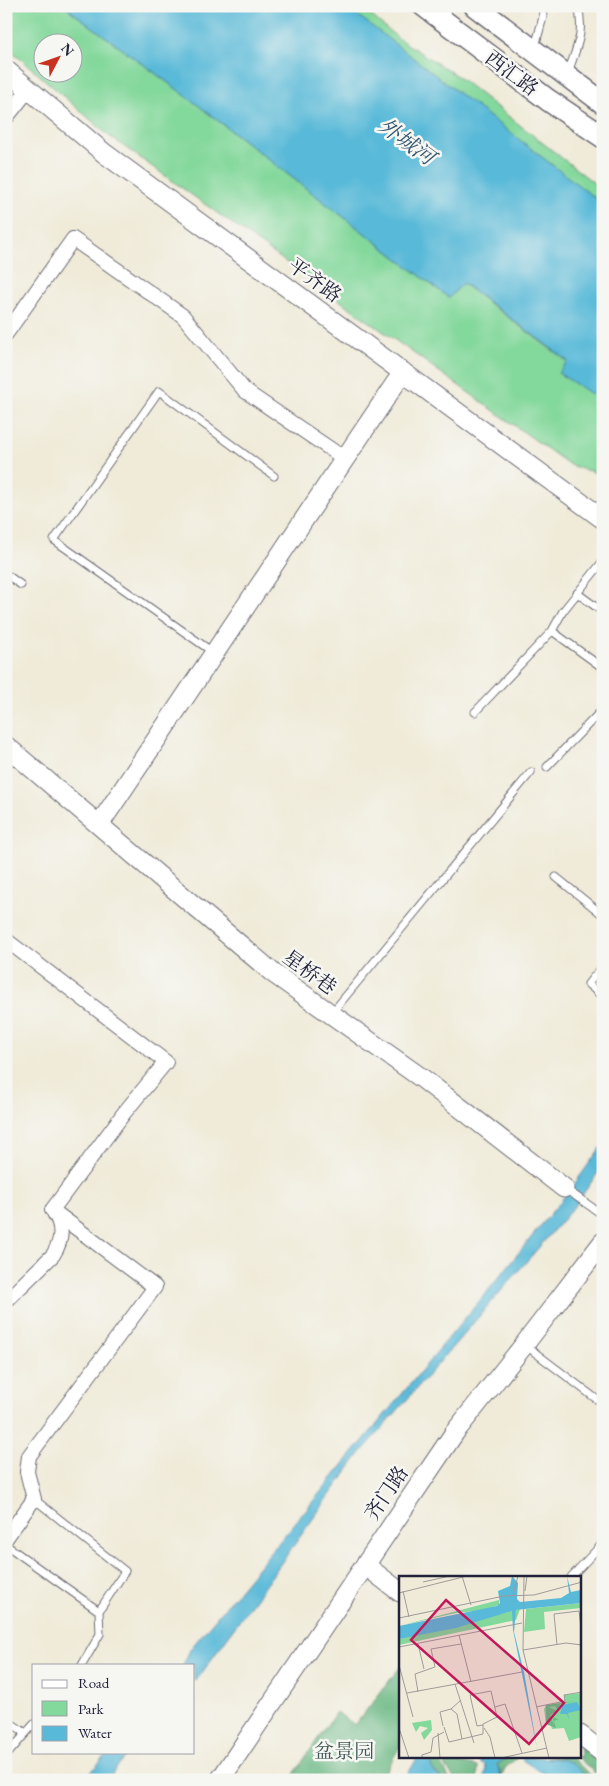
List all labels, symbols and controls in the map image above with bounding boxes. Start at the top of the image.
north arrow [32,32,82,82]
text: N [57,39,79,60]
street label: 西汇路 [480,45,544,101]
water label: 外城河 [374,112,444,173]
street label: 平齐路 [283,252,347,308]
street label: 星桥巷 [278,944,342,1000]
street label: 齐门路 [358,1461,414,1525]
inset map [399,1576,582,1758]
legend [32,1664,195,1754]
text: Road [78,1673,110,1692]
text: Park [78,1699,105,1718]
text: Water [78,1723,112,1742]
park label: 盆景园 [314,1738,374,1764]

